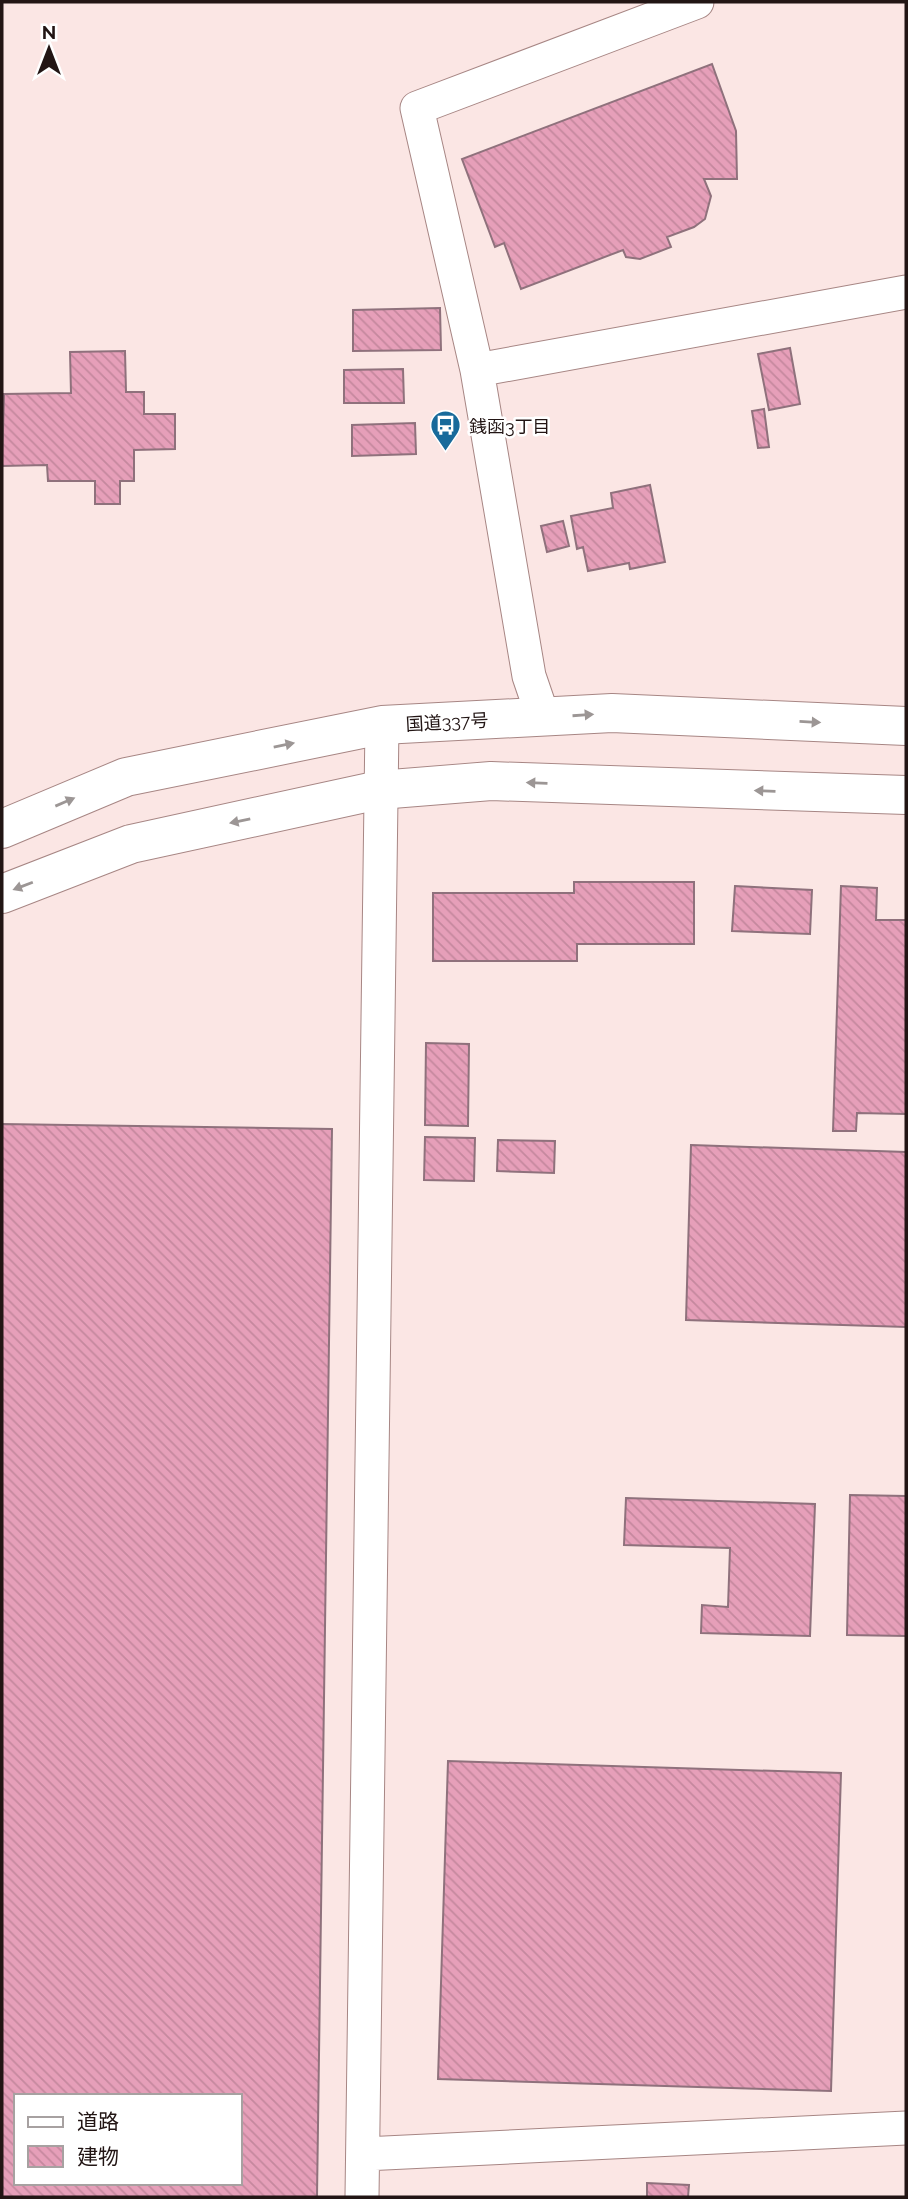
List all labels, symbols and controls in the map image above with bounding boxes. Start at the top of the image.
north arrow [14,14,84,84]
text: N [42,21,56,43]
bus stop icon: 銭函3丁目 [429,409,463,453]
place label: 銭函3丁目 [469,416,551,437]
street label: 国道337号 [405,709,489,735]
one-way arrow [572,709,594,720]
one-way arrow [799,716,821,727]
one-way arrow [273,740,295,751]
one-way arrow [526,777,548,788]
one-way arrow [753,785,775,796]
one-way arrow [54,797,75,808]
one-way arrow [229,815,251,826]
one-way arrow [12,881,33,892]
legend [14,2094,242,2185]
text: 道路 [77,2109,119,2134]
text: 建物 [77,2144,119,2169]

